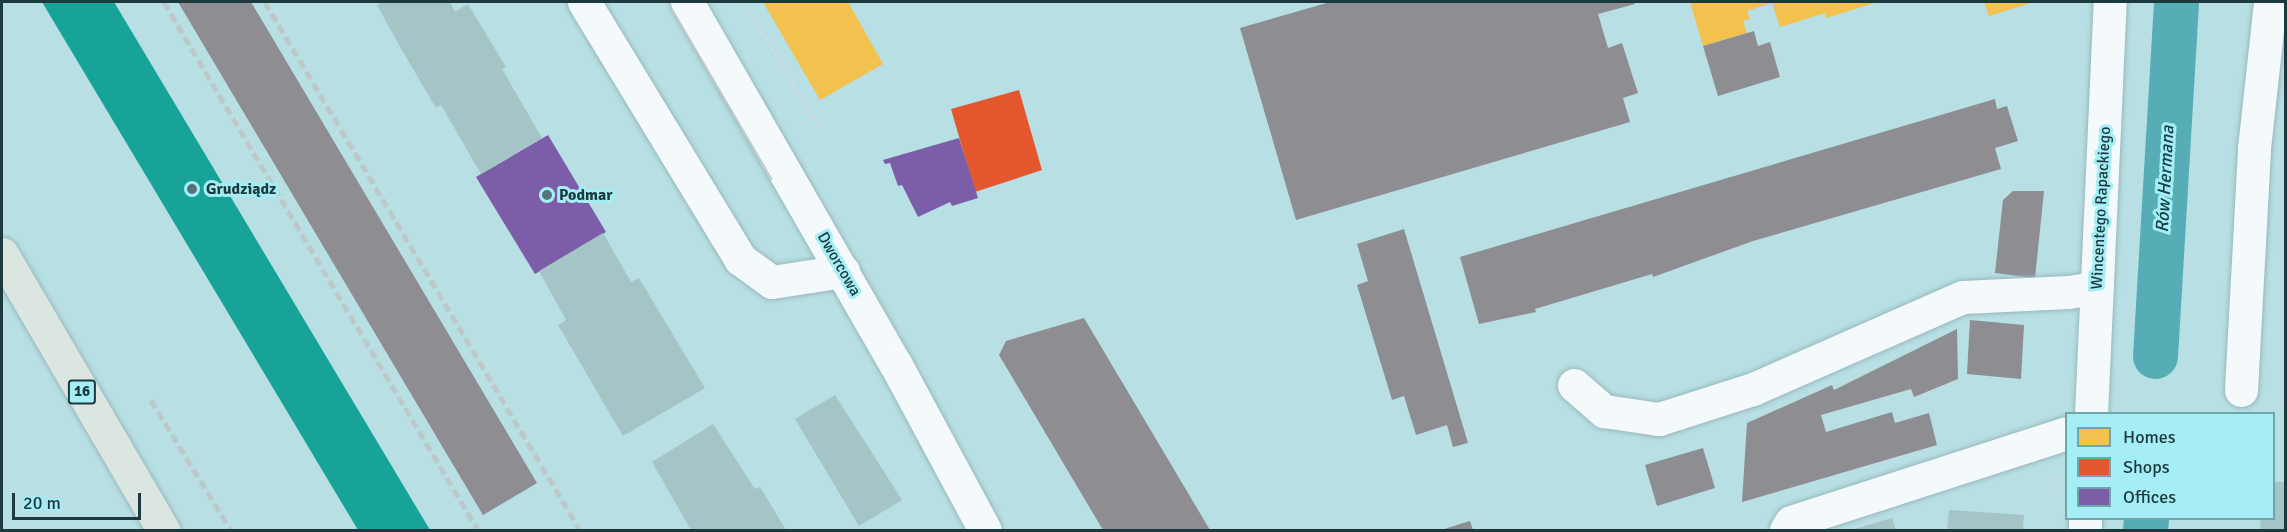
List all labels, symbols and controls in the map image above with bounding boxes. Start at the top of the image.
water label: Rów Hermana [2151,125,2179,233]
street label: Wincentego Rapackiego [2087,126,2115,290]
place label: Grudziądz [206,179,276,199]
marker: Grudziądz [183,180,201,198]
place label: Podmar [559,185,613,205]
marker: Podmar [540,188,554,202]
street label: Dworcowa [813,229,865,299]
road number: 16 [67,380,97,404]
legend [2065,412,2275,520]
text: Homes [2123,426,2176,448]
text: Shops [2123,456,2170,478]
scale bar [15,481,144,519]
text: Offices [2123,486,2176,508]
text: 20 m [23,492,61,514]

